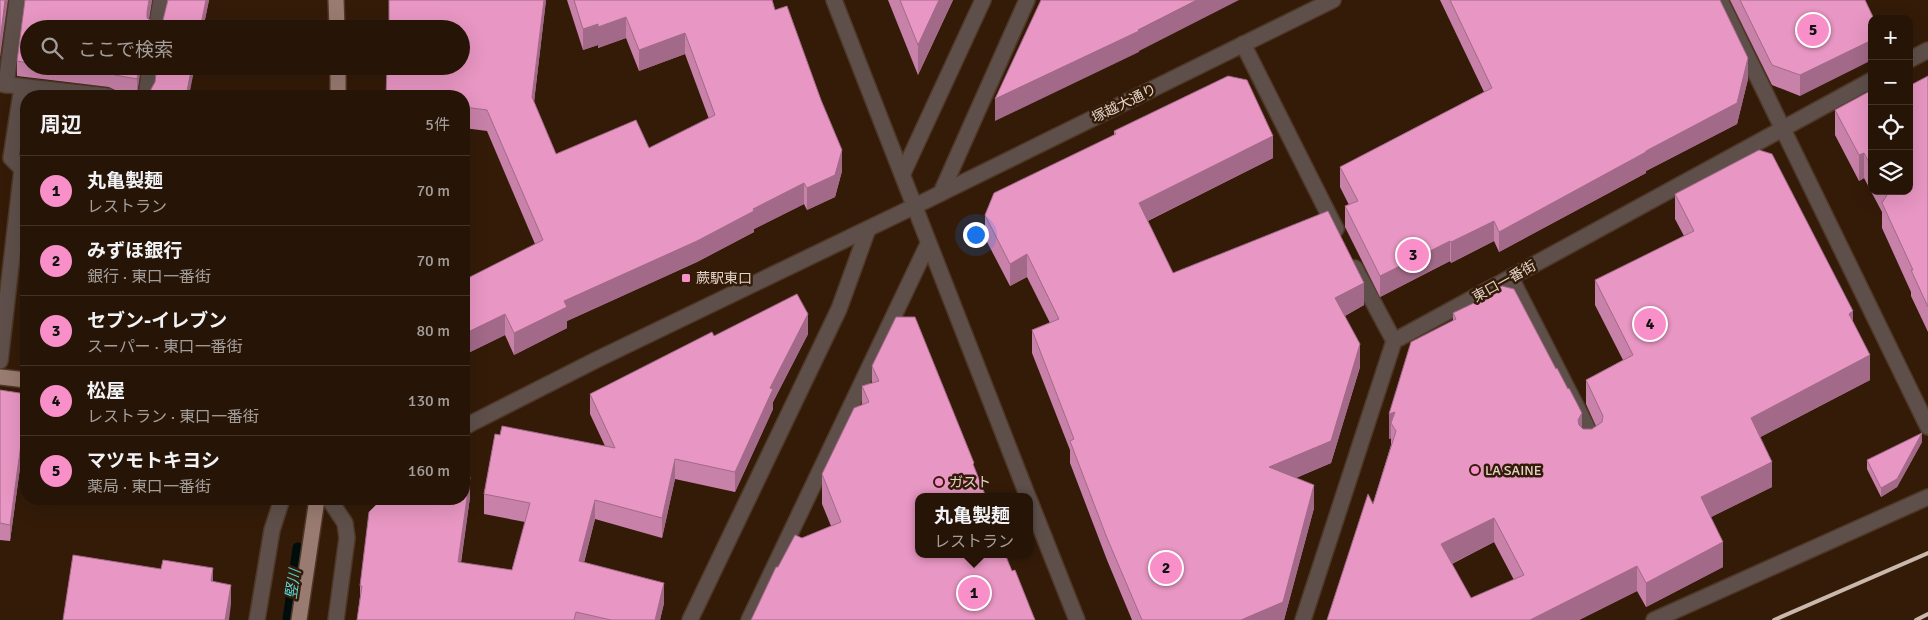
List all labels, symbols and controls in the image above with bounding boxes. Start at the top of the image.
pin: 5 [1797,11,1829,49]
map controls [1868,15,1913,195]
button: + [1868,15,1913,60]
search box [20,20,470,75]
icon: search [38,34,66,62]
text: ここで検索 [78,38,173,62]
button: − [1868,60,1913,105]
street label: 塚越大通り [1089,80,1159,126]
button: locate [1868,105,1913,150]
text: 周辺 [40,112,82,138]
text: 5件 [425,115,450,135]
button: layers [1868,150,1913,195]
text: 丸亀製麺 [87,169,163,193]
text: 1 [52,181,60,201]
text: 70 m [416,181,450,201]
text: レストラン [87,197,167,217]
your location [963,222,989,248]
pin: 3 [1397,236,1429,274]
text: みずほ銀行 [87,239,182,263]
text: 2 [52,251,60,271]
text: 70 m [416,251,450,271]
street label: 東口一番街 [1470,257,1539,306]
text: 銀行 · 東口一番街 [87,267,211,287]
place label: 蕨駅東口 [696,270,752,287]
marker: 蕨駅東口 [680,272,692,284]
pin: 4 [1634,305,1666,343]
text: セブン-イレブン [87,309,227,333]
text: 3 [52,321,60,341]
text: 80 m [416,321,450,341]
text: スーパー · 東口一番街 [87,337,243,357]
text: 松屋 [87,379,125,403]
text: 4 [52,391,60,411]
text: 130 m [408,391,450,411]
text: レストラン · 東口一番街 [87,407,259,427]
text: マツモトキヨシ [87,449,220,473]
text: 5 [52,461,60,481]
text: 160 m [408,461,450,481]
place label: LA SAINE [1485,462,1542,479]
marker: LA SAINE [1469,464,1481,476]
place label: ガスト [949,474,991,491]
marker: ガスト [933,476,945,488]
text: 薬局 · 東口一番街 [87,477,211,497]
popup [915,493,1033,558]
text: 丸亀製麺 [934,504,1010,528]
text: レストラン [934,532,1014,552]
pin: 2 [1150,549,1182,587]
water label: 竪川 [282,566,304,600]
pin: 1 [958,574,990,612]

